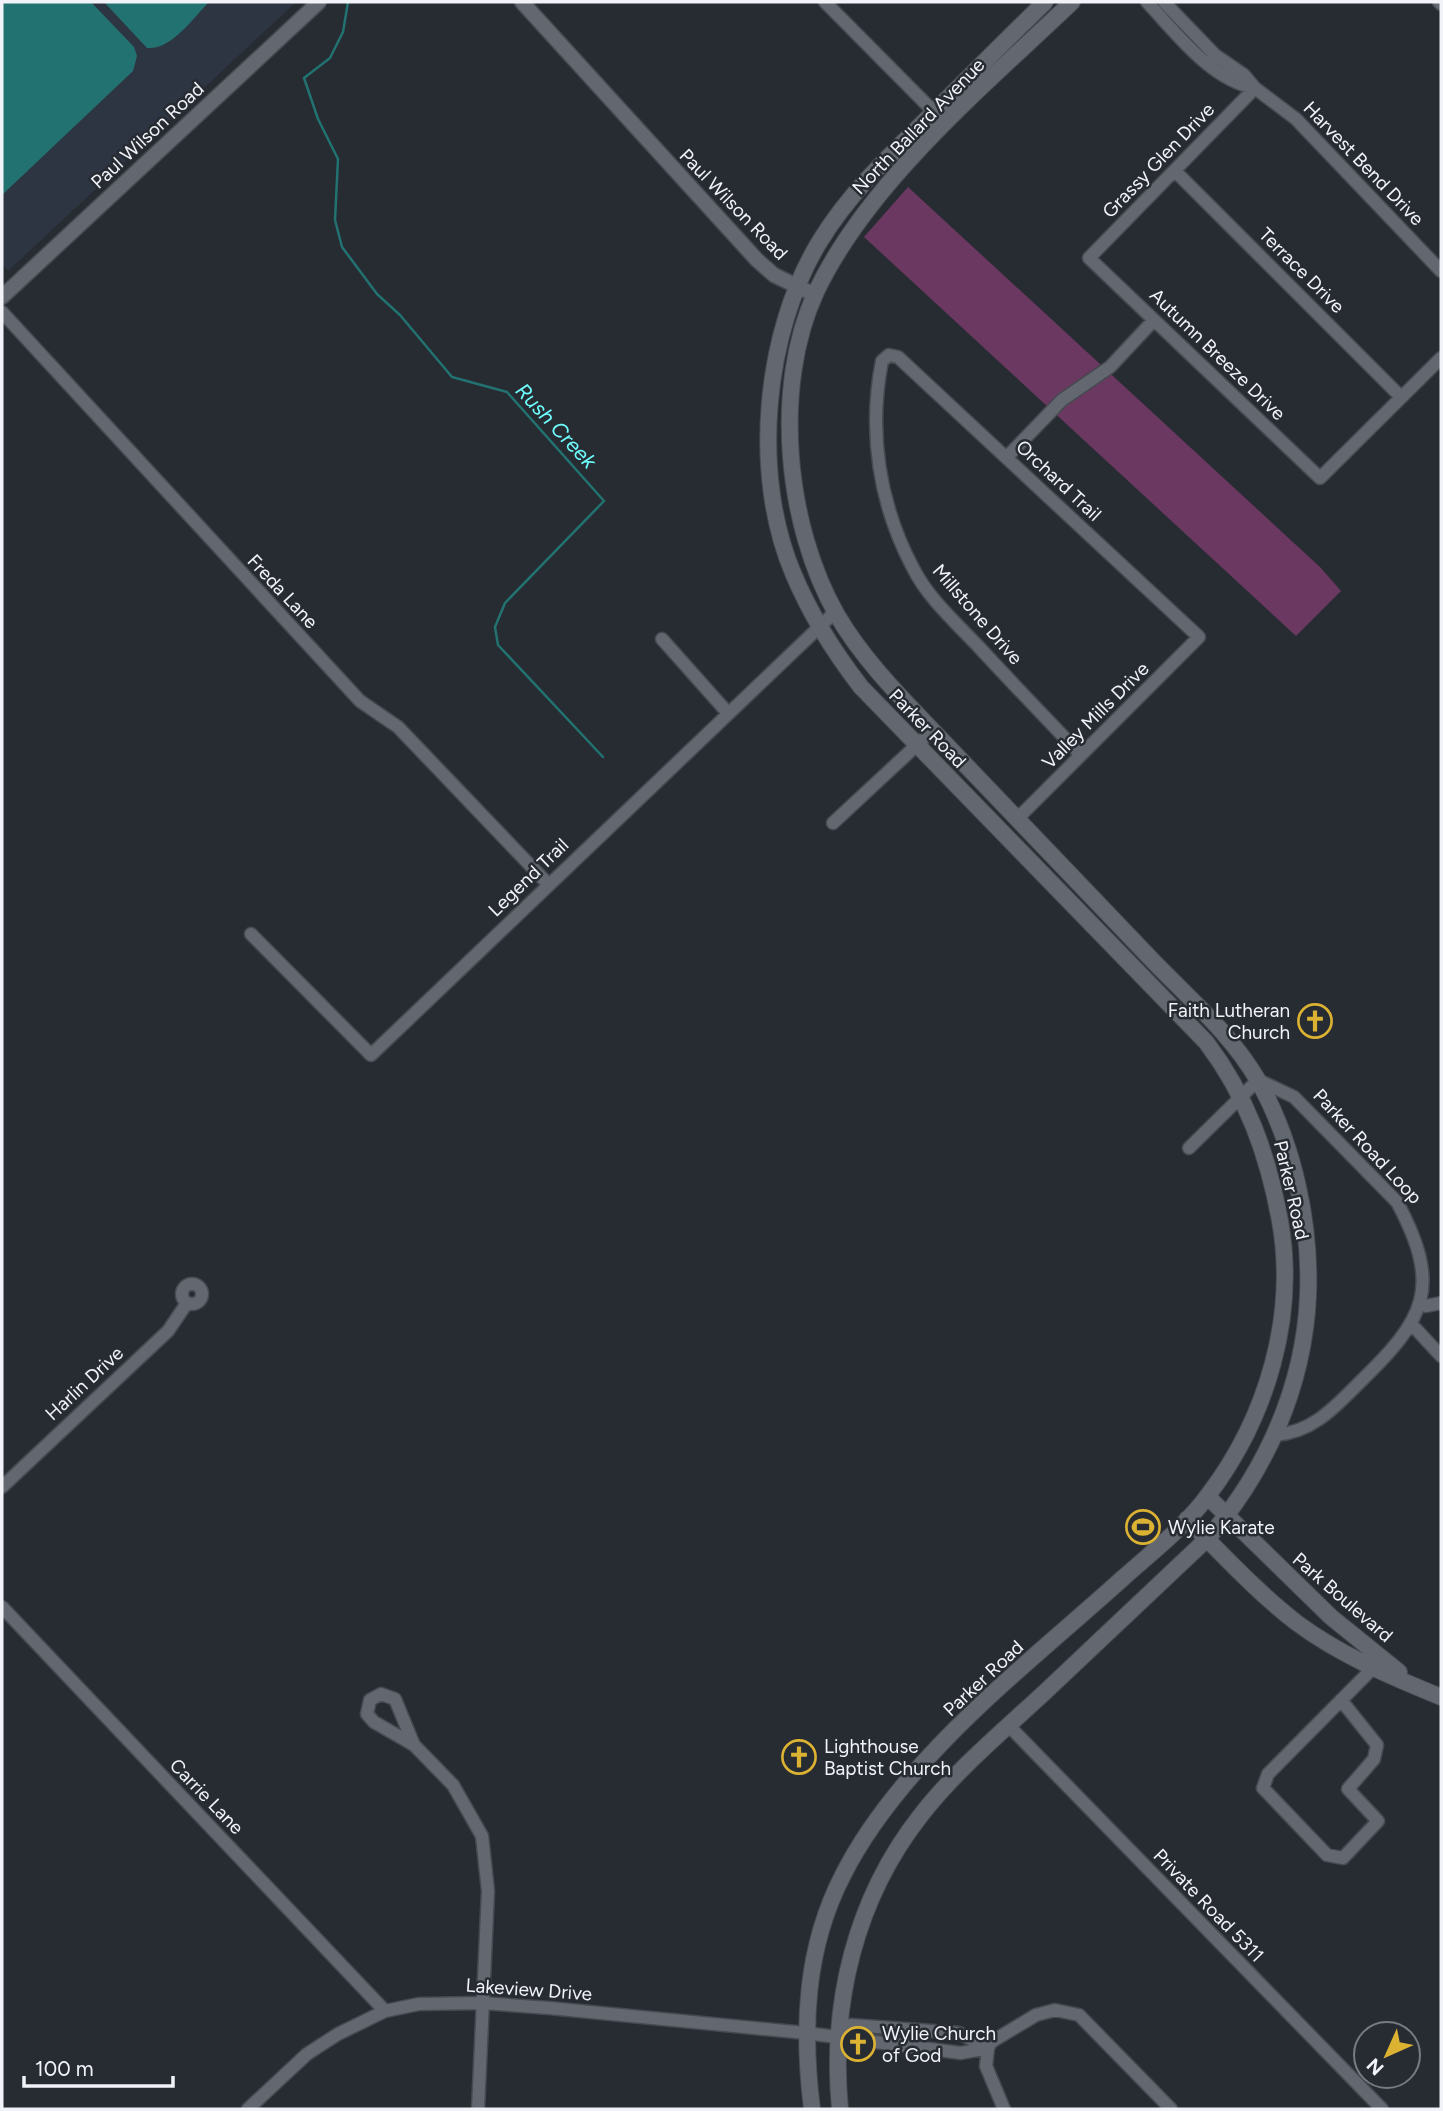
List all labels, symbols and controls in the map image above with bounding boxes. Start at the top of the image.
street label: North Ballard Avenue [847,53,989,199]
street label: Paul Wilson Road [86,77,208,193]
street label: Harvest Bend Drive [1299,97,1429,230]
street label: Grassy Glen Drive [1098,98,1219,223]
street label: Paul Wilson Road [675,144,793,265]
street label: Terrace Drive [1254,223,1349,318]
street label: Autumn Breeze Drive [1145,284,1290,425]
water label: Rush Creek [511,378,603,474]
street label: Orchard Trail [1011,435,1106,526]
street label: Freda Lane [243,549,323,633]
street label: Millstone Drive [928,559,1027,669]
street label: Valley Mills Drive [1037,657,1154,774]
street label: Parker Road [884,684,971,773]
street label: Legend Trail [483,833,573,921]
place label: Faith Lutheran Church [1168,999,1290,1044]
church icon: Faith Lutheran Church [1296,1002,1334,1040]
street label: Parker Road Loop [1308,1084,1427,1209]
street label: Parker Road [1269,1138,1314,1242]
street label: Harlin Drive [41,1341,128,1425]
sports icon: Wylie Karate [1124,1508,1162,1546]
place label: Wylie Karate [1168,1516,1275,1539]
street label: Park Boulevard [1288,1548,1397,1647]
street label: Parker Road [939,1635,1028,1721]
place label: Lighthouse Baptist Church [824,1735,951,1780]
church icon: Lighthouse Baptist Church [780,1738,818,1776]
street label: Carrie Lane [165,1754,248,1839]
street label: Private Road 5311 [1149,1844,1269,1967]
street label: Lakeview Drive [465,1974,593,2005]
north arrow [1352,2020,1422,2090]
place label: Wylie Church of God [882,2022,996,2067]
church icon: Wylie Church of God [839,2025,877,2063]
scale bar [24,2044,173,2088]
text: N [1362,2053,1389,2080]
text: 100 m [35,2056,94,2081]

